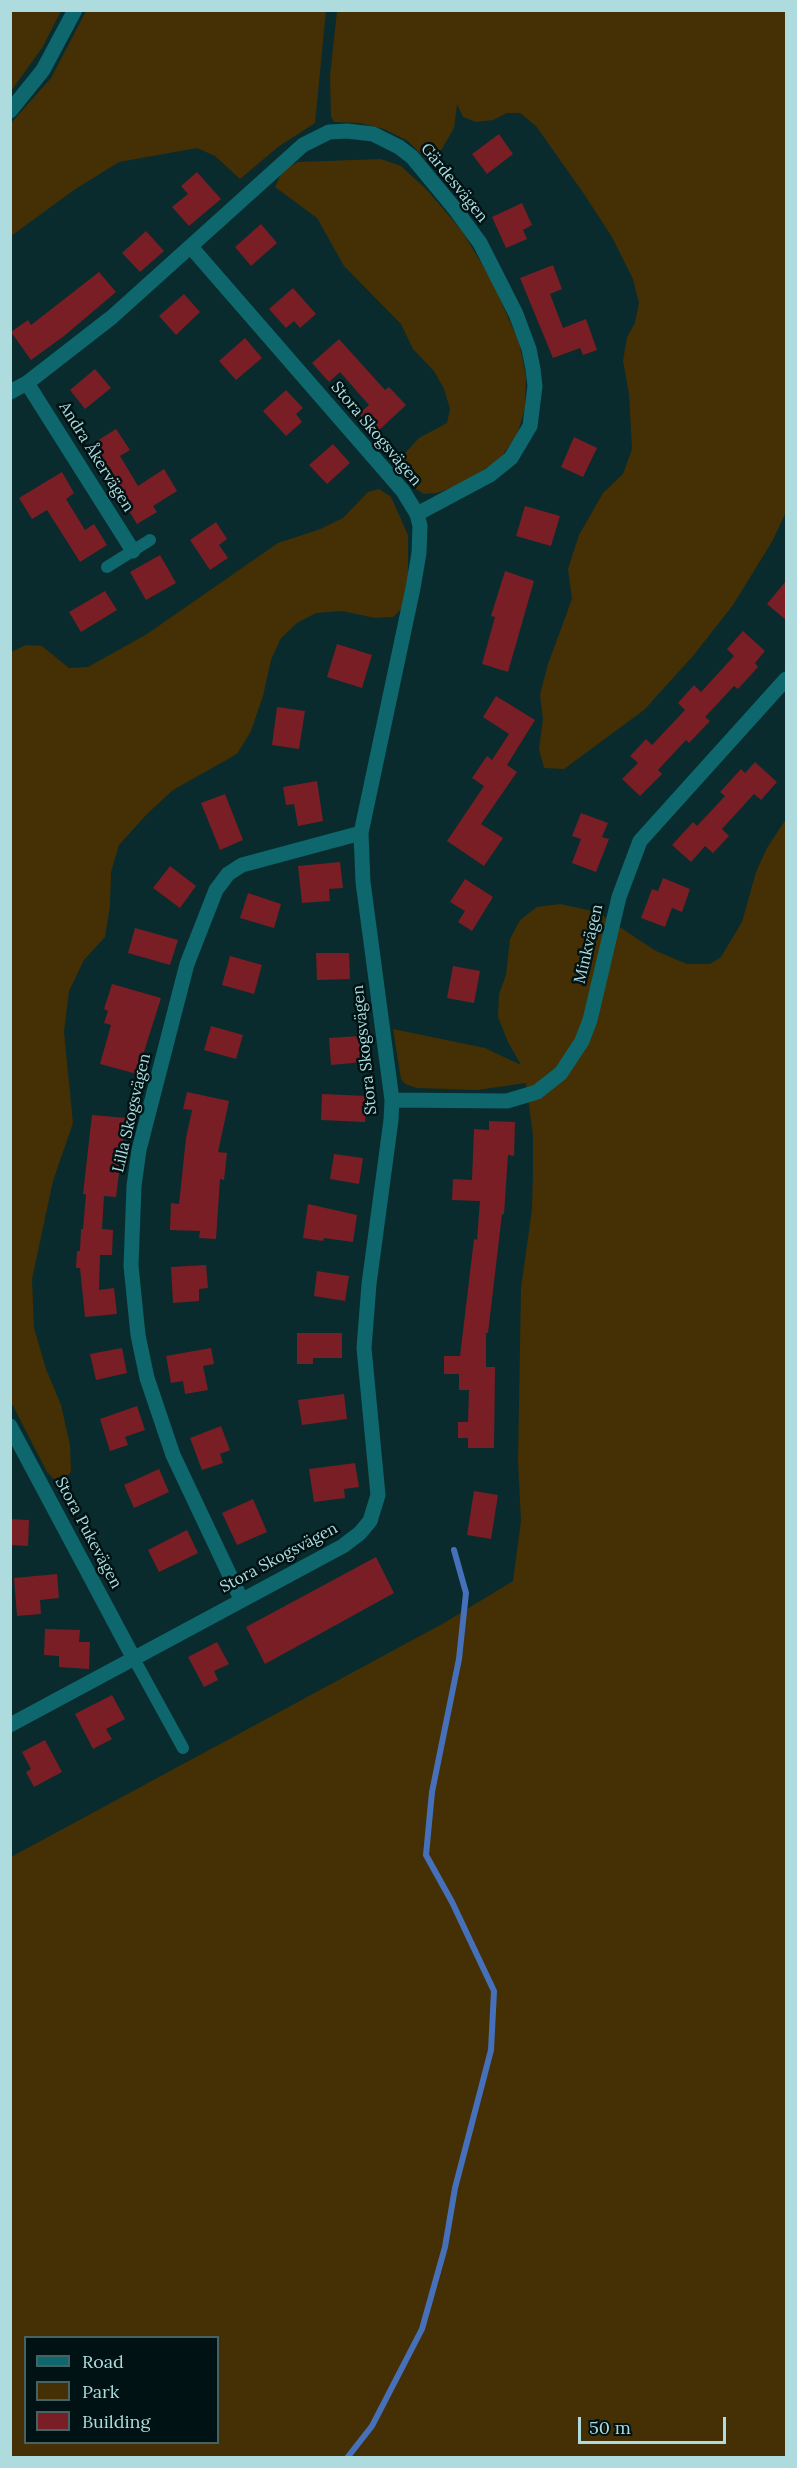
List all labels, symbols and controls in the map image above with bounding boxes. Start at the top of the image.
street label: Gärdesvägen [416,140,492,226]
street label: Stora Skogsvägen [327,378,425,490]
street label: Andra Åkervägen [54,398,138,516]
street label: Minkvägen [571,902,607,986]
street label: Stora Skogsvägen [349,984,381,1116]
street label: Lilla Skogsvägen [109,1052,155,1174]
street label: Stora Pukevägen [51,1474,125,1592]
street label: Stora Skogsvägen [217,1519,341,1597]
legend [24,2336,219,2444]
text: Road [82,2350,124,2373]
text: Park [82,2380,119,2403]
scale bar [581,2405,730,2443]
text: Building [82,2410,150,2433]
text: 50 m [589,2416,631,2439]

